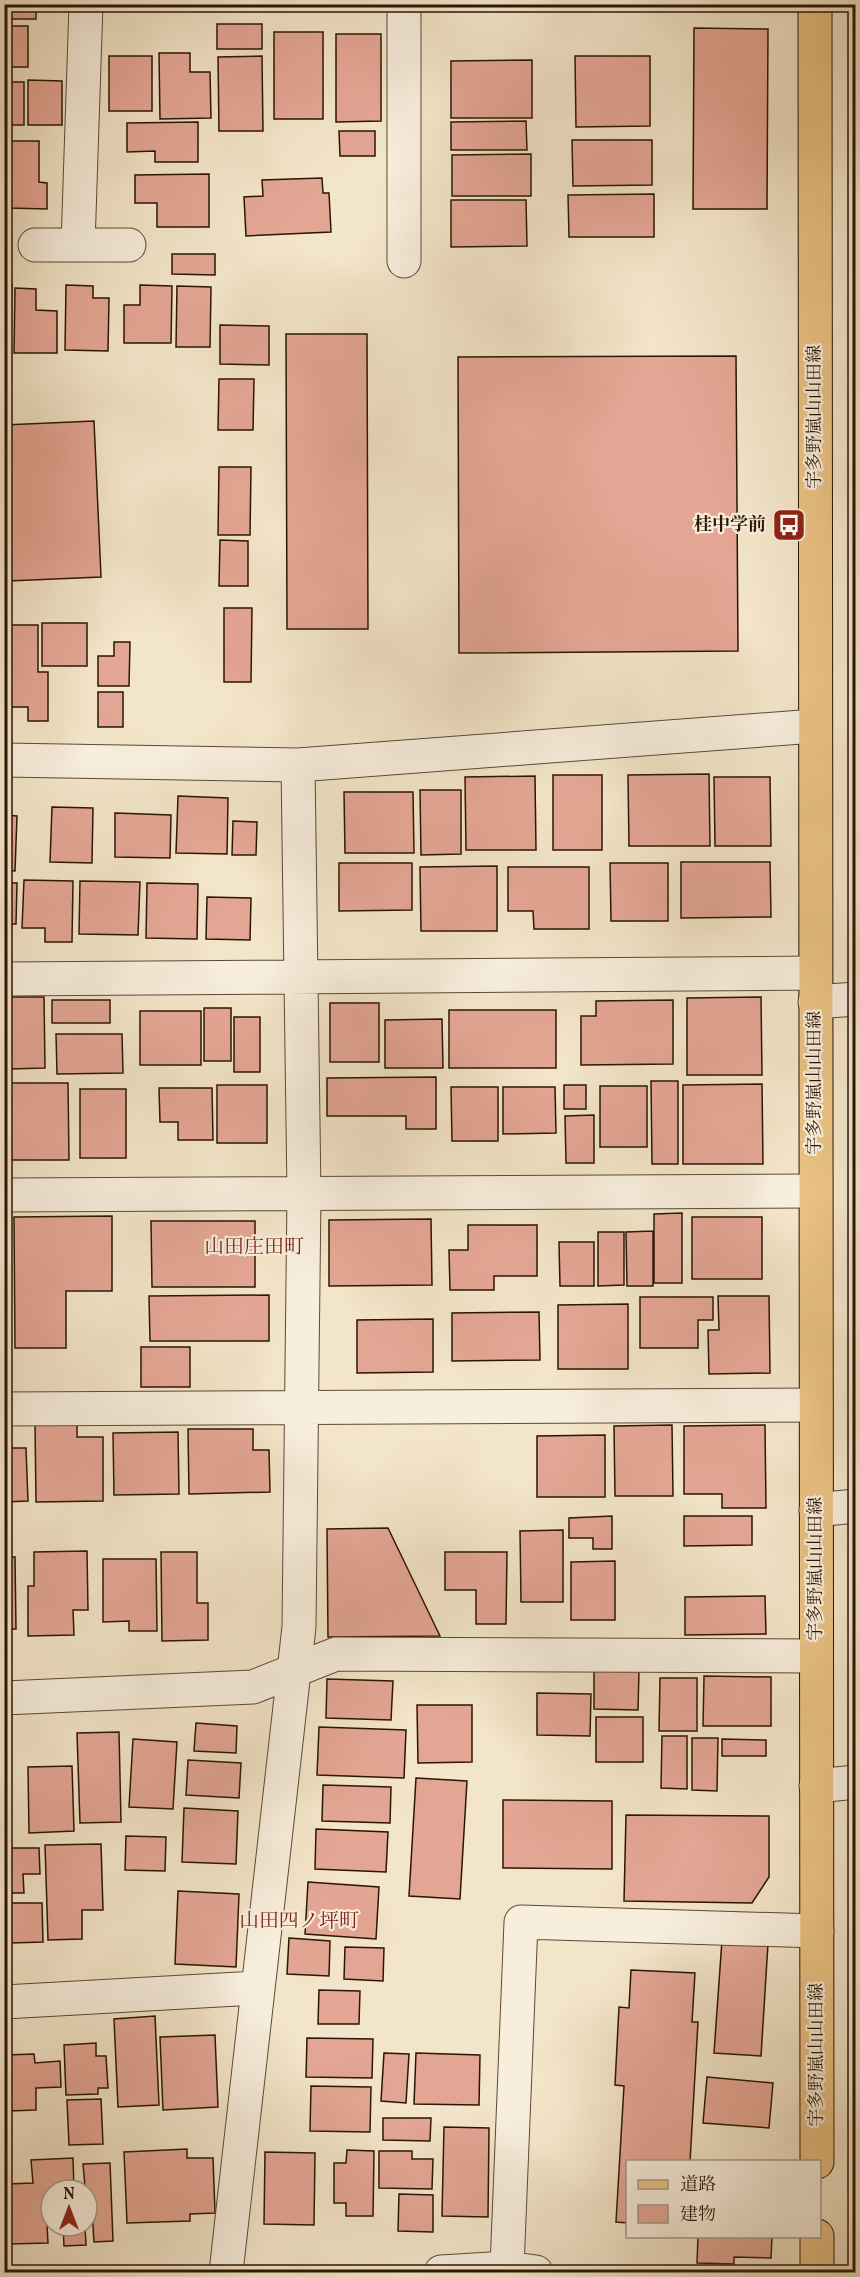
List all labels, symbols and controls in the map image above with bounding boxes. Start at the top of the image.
street label: 宇多野嵐山山田線 [803,345,828,489]
bus stop icon: 桂中学前 [771,507,807,543]
place label: 桂中学前 [694,513,766,538]
street label: 宇多野嵐山山田線 [803,1011,828,1155]
district label: 山田庄田町 [204,1234,304,1262]
street label: 宇多野嵐山山田線 [804,1497,829,1641]
district label: 山田四ノ坪町 [239,1908,359,1936]
street label: 宇多野嵐山山田線 [805,1983,830,2127]
legend [626,2160,821,2238]
text: 道路 [680,2173,716,2198]
north arrow [39,2178,99,2238]
text: N [63,2184,75,2206]
text: 建物 [680,2203,716,2228]

